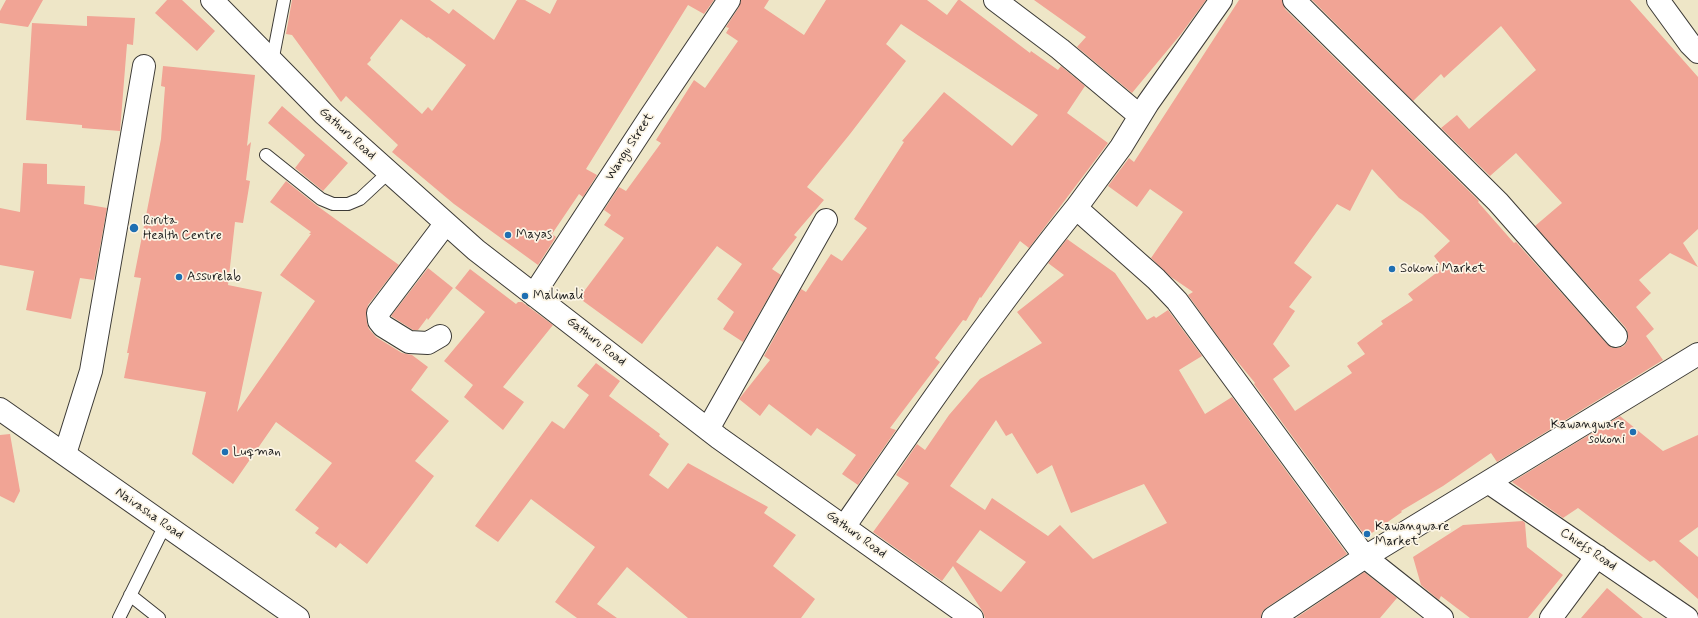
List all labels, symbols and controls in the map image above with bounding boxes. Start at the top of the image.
street label: Gathuru Road [315,104,379,164]
street label: Wangu Street [602,110,658,184]
place label: Riruta Health Centre [143,213,222,244]
marker: Riruta Health Centre [128,222,140,234]
place label: Mayas [516,227,552,243]
marker: Mayas [503,230,513,240]
place label: Sokoni Market [1400,261,1485,277]
marker: Sokoni Market [1387,264,1397,274]
place label: Assurelab [187,269,241,285]
marker: Assurelab [174,272,184,282]
place label: Malimali [533,288,583,304]
marker: Malimali [520,291,530,301]
street label: Gathuru Road [563,314,629,370]
place label: Kawangware sokoni [1551,417,1625,448]
marker: Kawangware sokoni [1628,427,1638,437]
place label: Luqman [233,444,281,460]
marker: Luqman [220,447,230,457]
street label: Naivasha Road [112,485,186,543]
street label: Gathuru Road [823,508,889,562]
place label: Kawangware Market [1375,519,1449,550]
street label: Chiefs Road [1557,525,1619,575]
marker: Kawangware Market [1362,529,1372,539]

